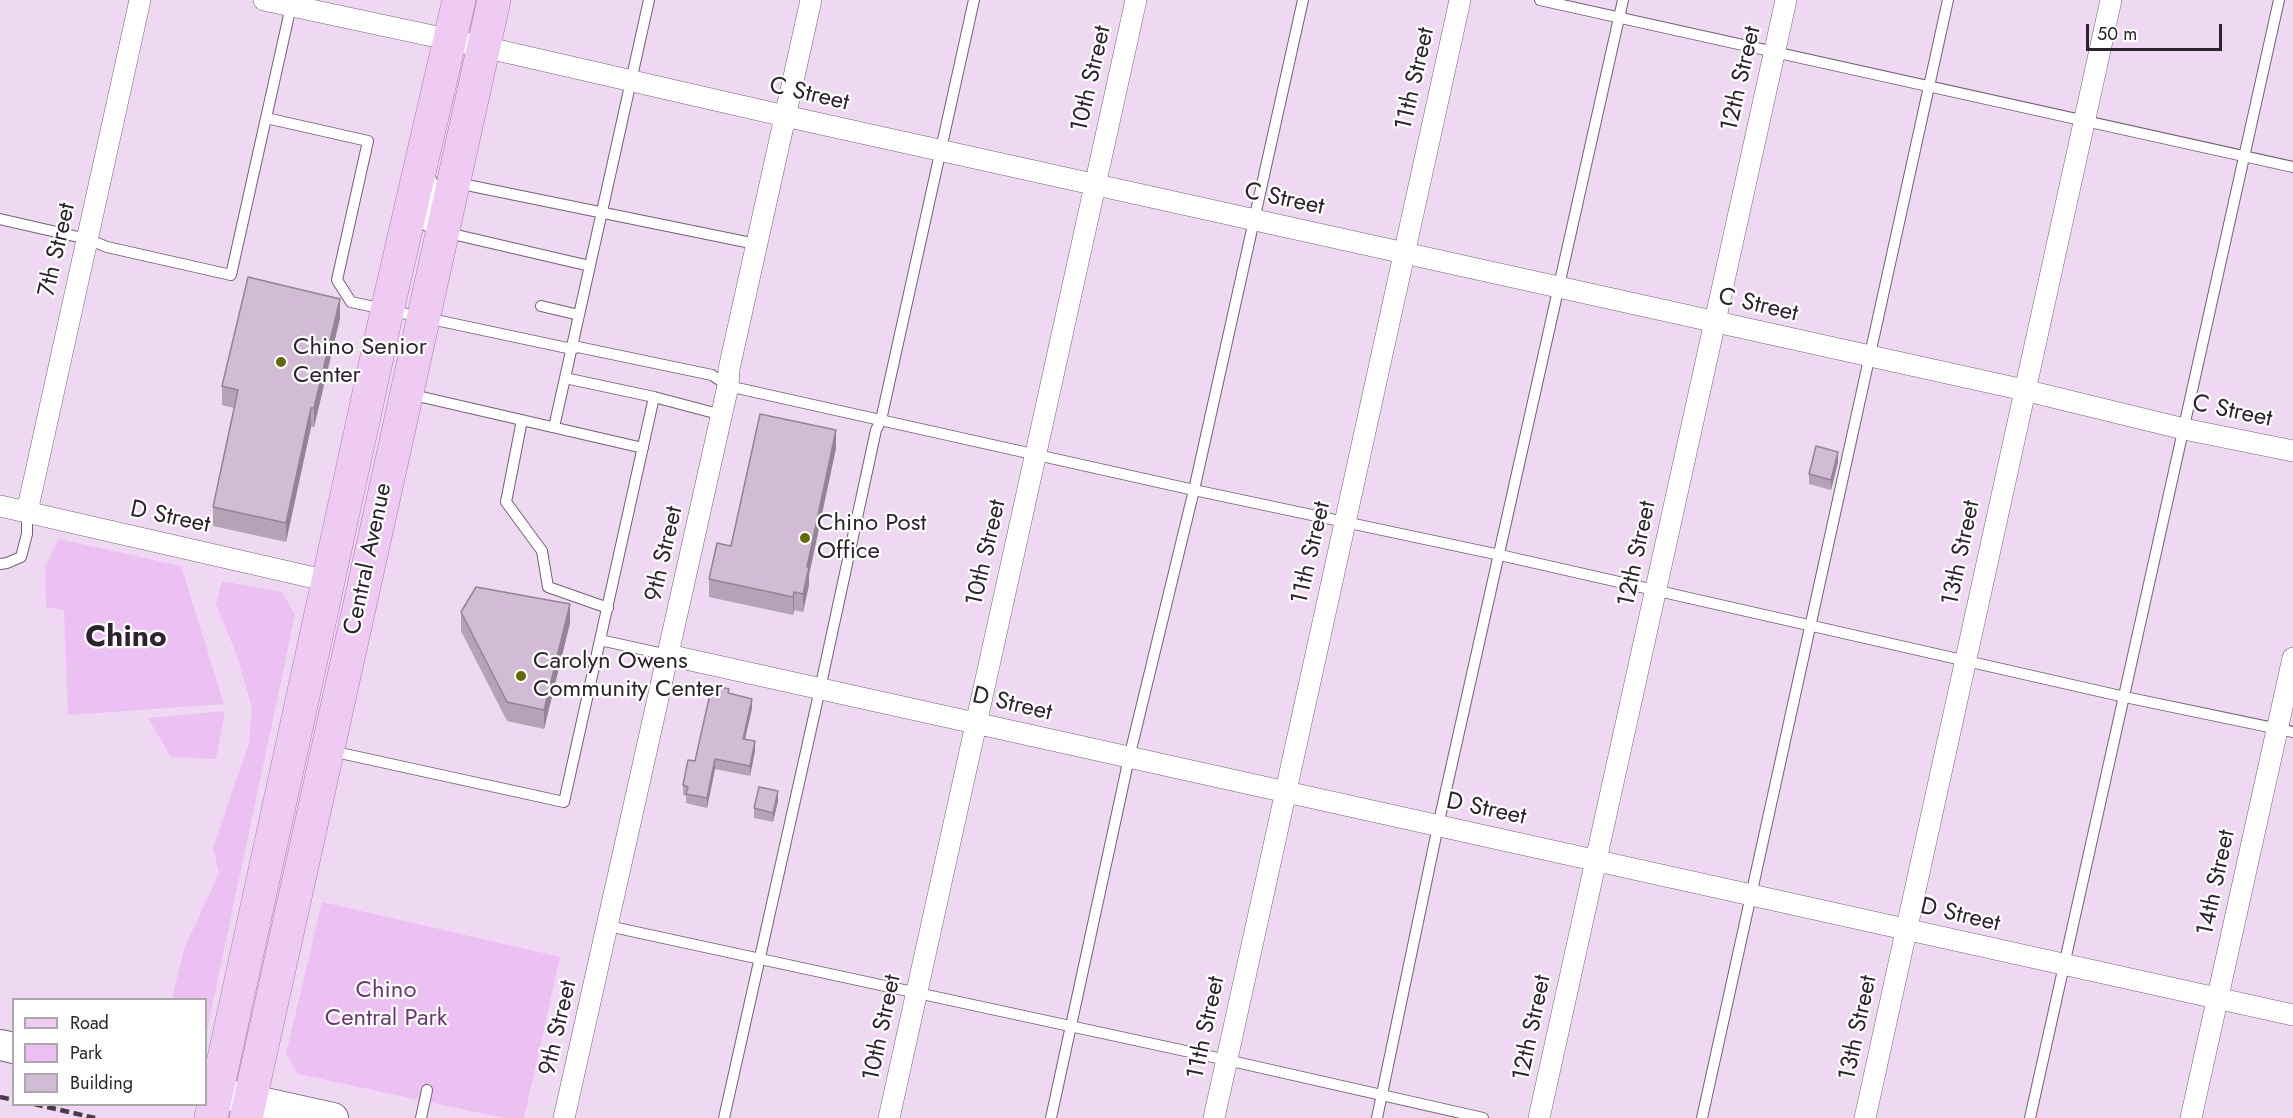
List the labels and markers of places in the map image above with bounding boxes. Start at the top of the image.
place label: Chino Senior Center [293,334,427,390]
marker: Chino Senior Center [274,355,288,369]
place label: Chino Post Office [817,510,926,566]
marker: Chino Post Office [798,531,812,545]
place label: Carolyn Owens Community Center [533,648,723,704]
marker: Carolyn Owens Community Center [514,669,528,683]

